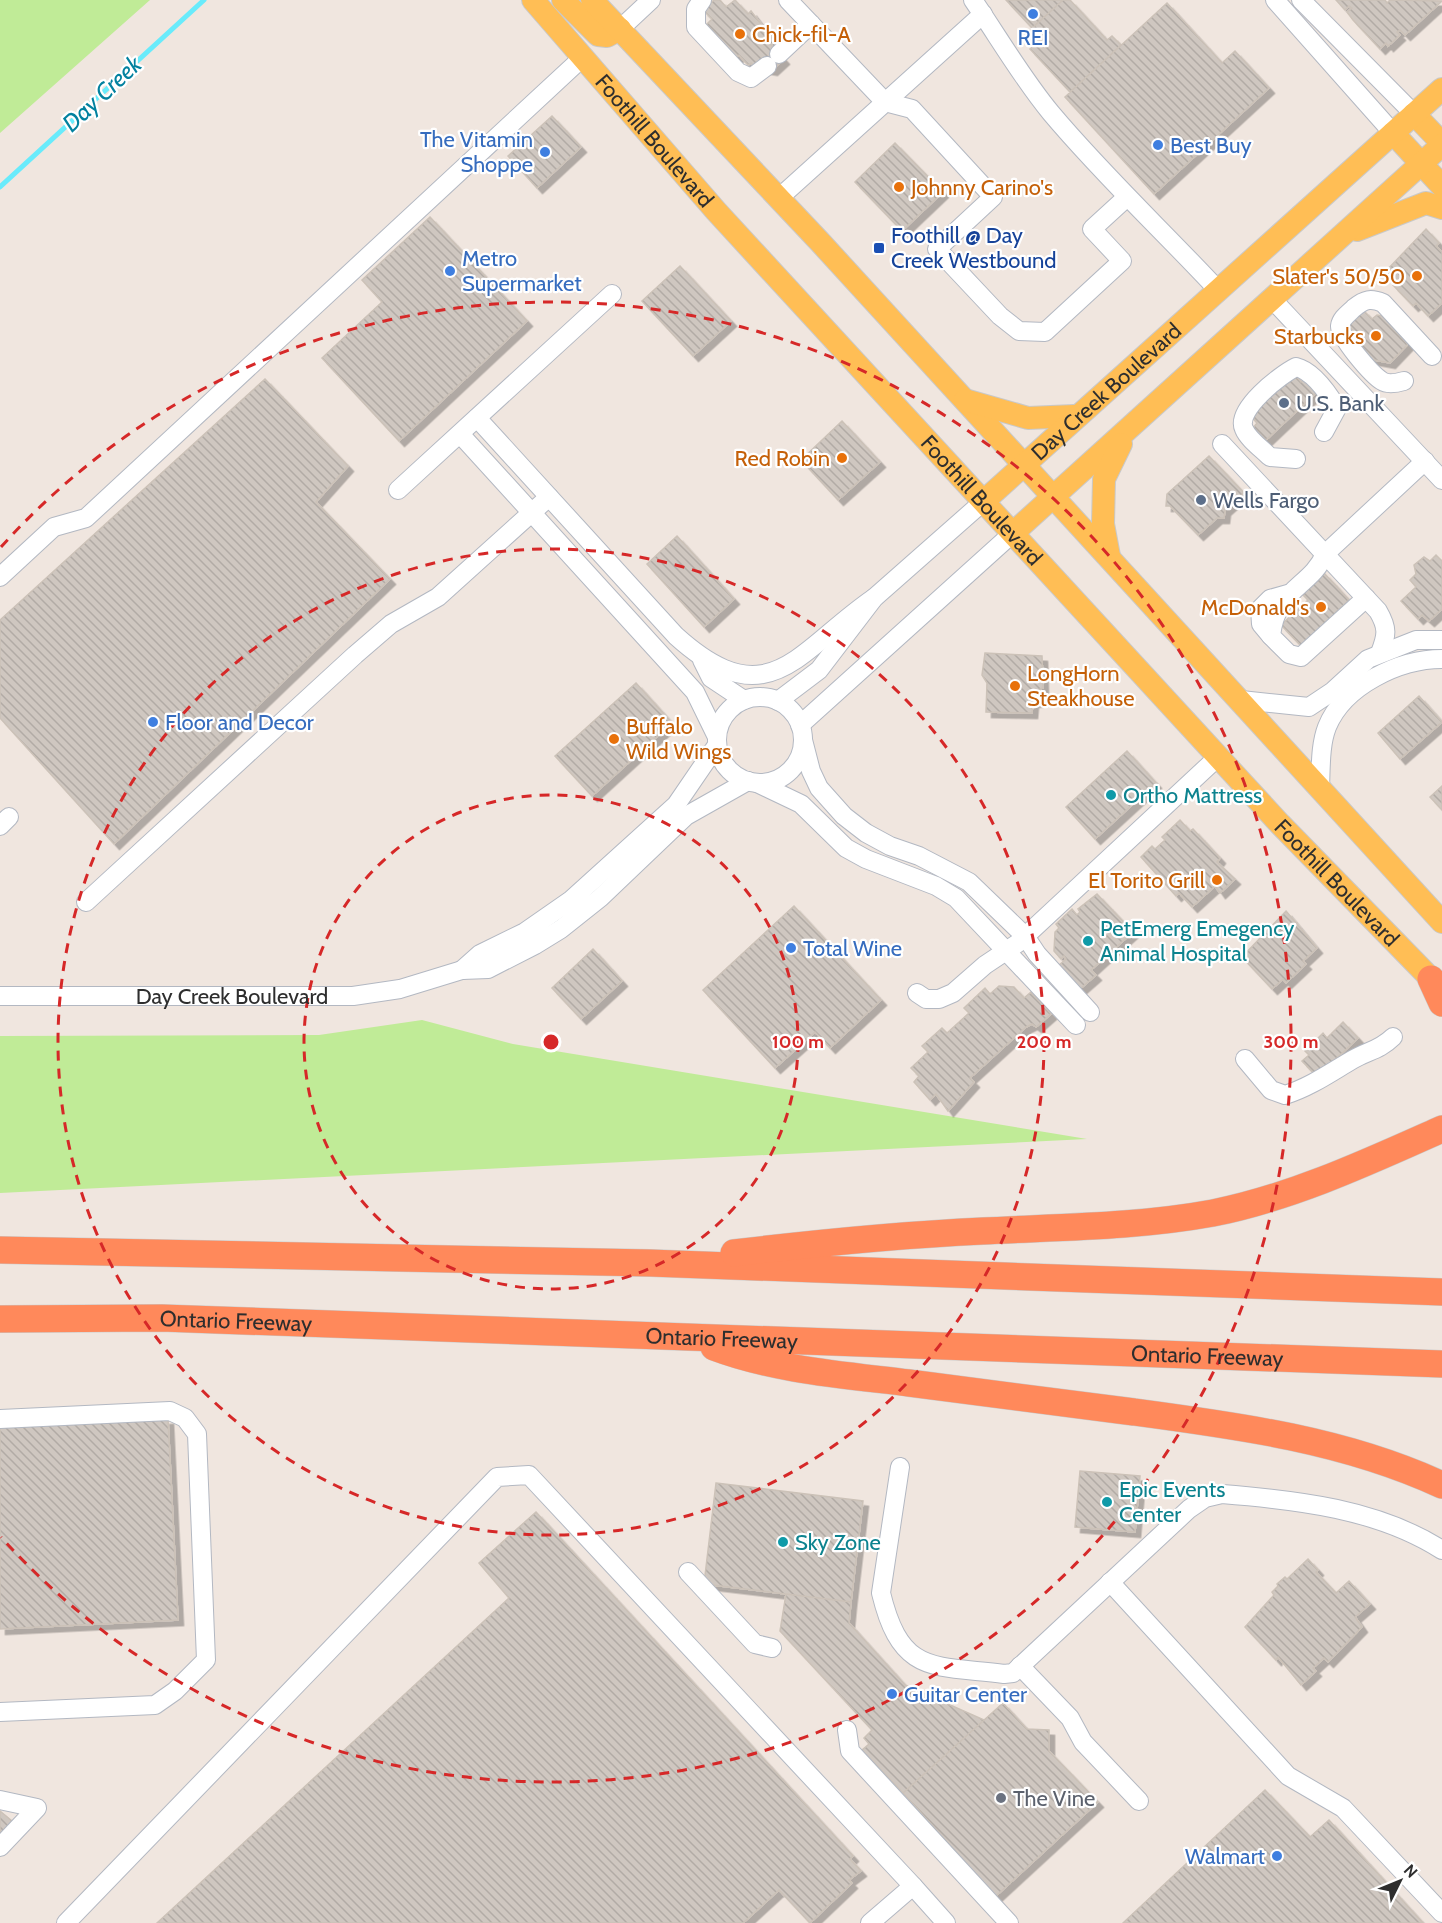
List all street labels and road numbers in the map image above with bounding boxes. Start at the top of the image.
street label: Foothill Boulevard [590,69,719,213]
street label: Day Creek Boulevard [1026,317,1187,466]
street label: Foothill Boulevard [915,430,1048,571]
street label: Foothill Boulevard [1269,814,1405,952]
street label: Day Creek Boulevard [136,983,328,1010]
street label: Ontario Freeway [159,1305,313,1337]
street label: Ontario Freeway [645,1322,798,1355]
street label: Ontario Freeway [1131,1340,1284,1372]

